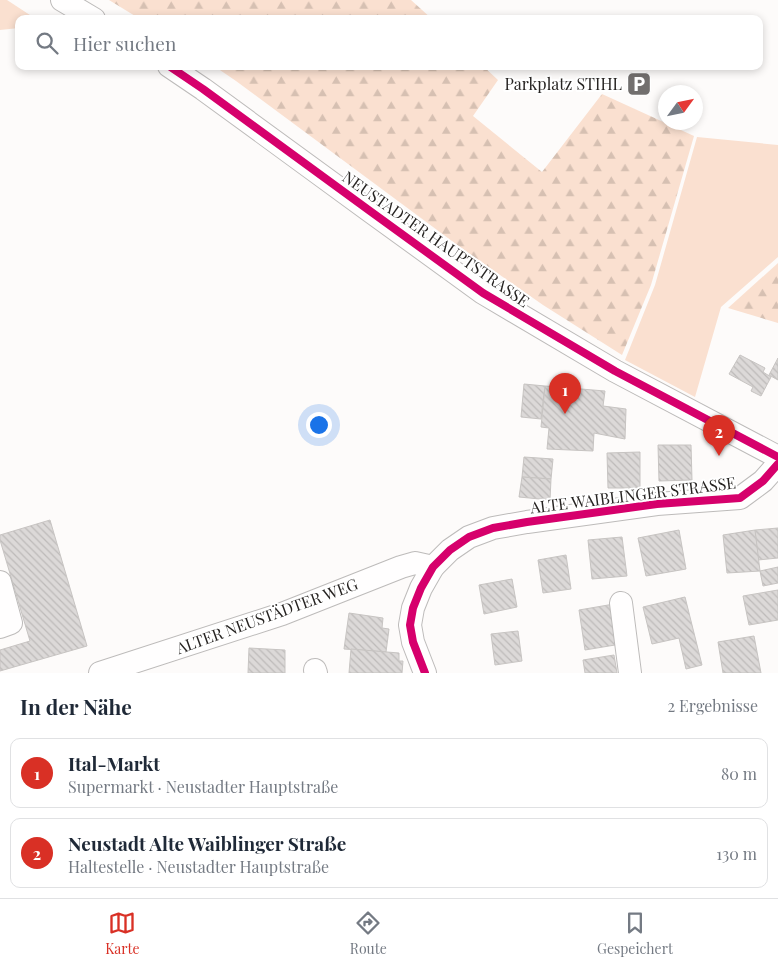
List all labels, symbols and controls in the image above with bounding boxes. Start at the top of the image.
search box [15,15,763,70]
icon: search [33,29,61,57]
text: Hier suchen [73,30,176,56]
parking icon: Parkplatz STIHL [626,71,652,97]
place label: Parkplatz STIHL [505,73,622,94]
north arrow [658,85,703,130]
street label: NEUSTADTER HAUPTSTRASSE [339,166,534,311]
pin: 1 [549,373,581,414]
your location [306,412,332,438]
pin: 2 [703,415,735,456]
street label: ALTE WAIBLINGER STRASSE [528,471,737,518]
street label: ALTER NEUSTÄDTER WEG [172,573,361,659]
text: In der Nähe [20,692,132,720]
text: 2 Ergebnisse [667,695,758,716]
text: Ital-Markt [68,750,160,776]
text: 1 [34,763,40,784]
text: 80 m [721,763,757,784]
text: Supermarkt · Neustadter Hauptstraße [68,776,338,797]
text: Neustadt Alte Waiblinger Straße [68,830,346,856]
text: 2 [33,843,41,864]
text: 130 m [716,843,757,864]
text: Haltestelle · Neustadter Hauptstraße [68,856,329,877]
tab: Karte [105,909,140,958]
tab: Route [350,909,387,958]
tab: Gespeichert [597,909,673,958]

